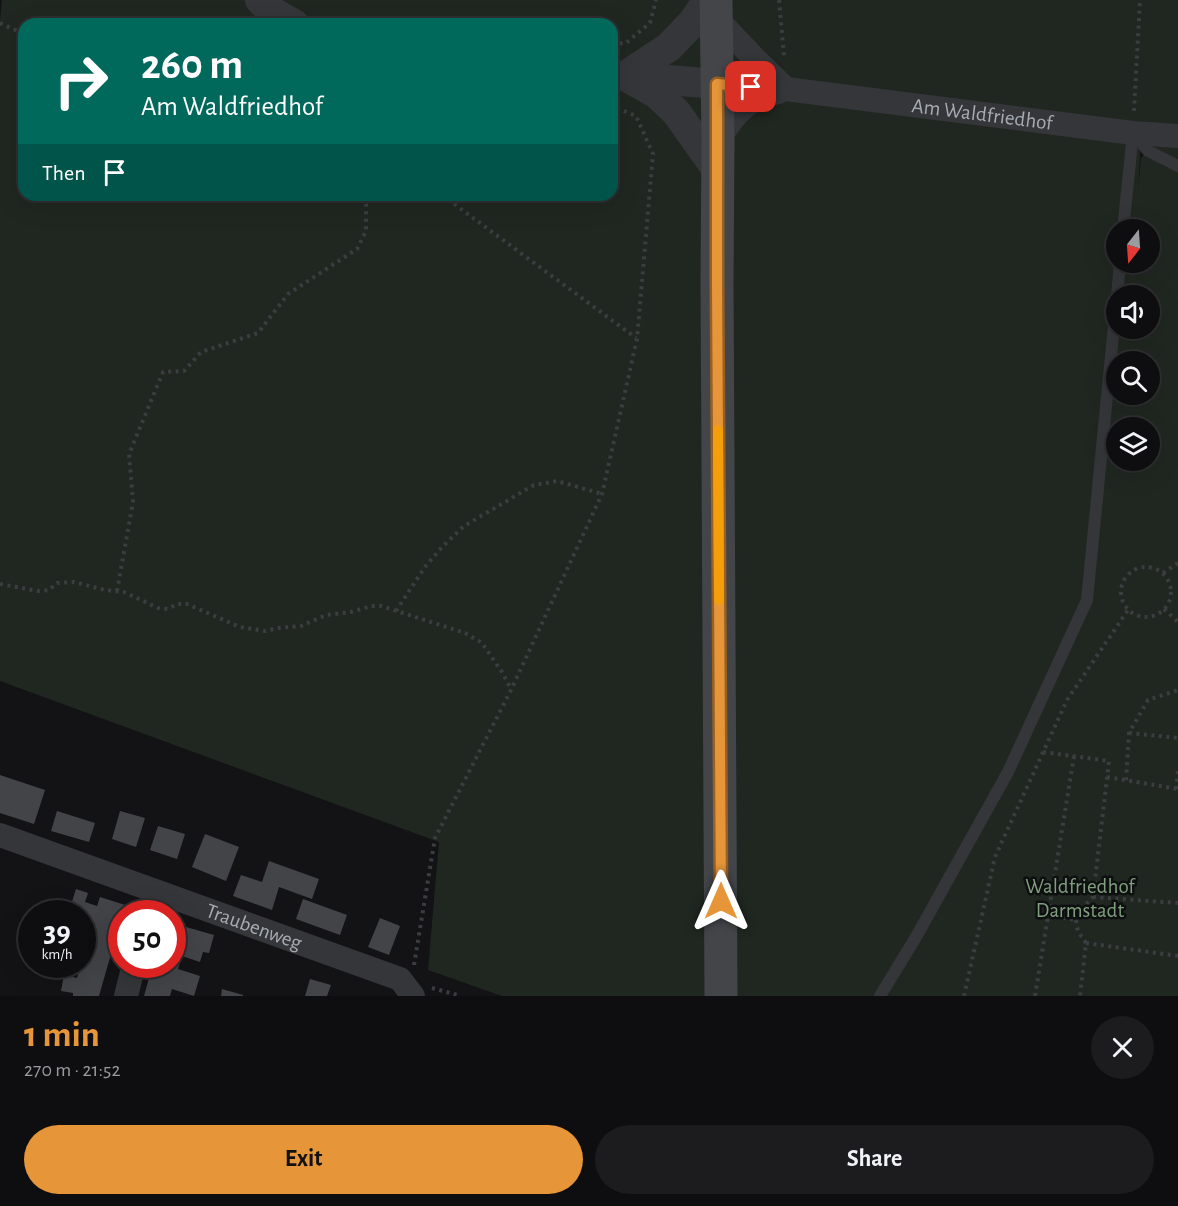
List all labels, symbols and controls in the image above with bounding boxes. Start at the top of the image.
icon: right [42,42,120,120]
text: 260 m [141,44,243,86]
pin [725,61,776,112]
icon: arrive [734,70,767,103]
text: Am Waldfriedhof [141,93,323,120]
street label: Am Waldfriedhof [911,95,1055,134]
icon: arrive [98,156,131,189]
text: Then [42,162,86,184]
north arrow [1106,219,1160,273]
map controls [1106,219,1160,471]
button: sound [1106,285,1160,339]
button: search [1106,351,1160,405]
button: layers [1106,417,1160,471]
position arrow [689,869,753,933]
park label: Waldfriedhof Darmstadt [1025,876,1136,921]
speed limit sign: 50 [108,900,186,978]
street label: Traubenweg [203,900,305,954]
text: 39 [43,917,71,947]
text: km/h [42,947,72,962]
button: close [1091,1016,1154,1079]
text: 1 min [24,1017,100,1053]
text: 270 m · 21:52 [24,1060,121,1080]
button: Exit [24,1125,583,1194]
button: Share [595,1125,1154,1194]

